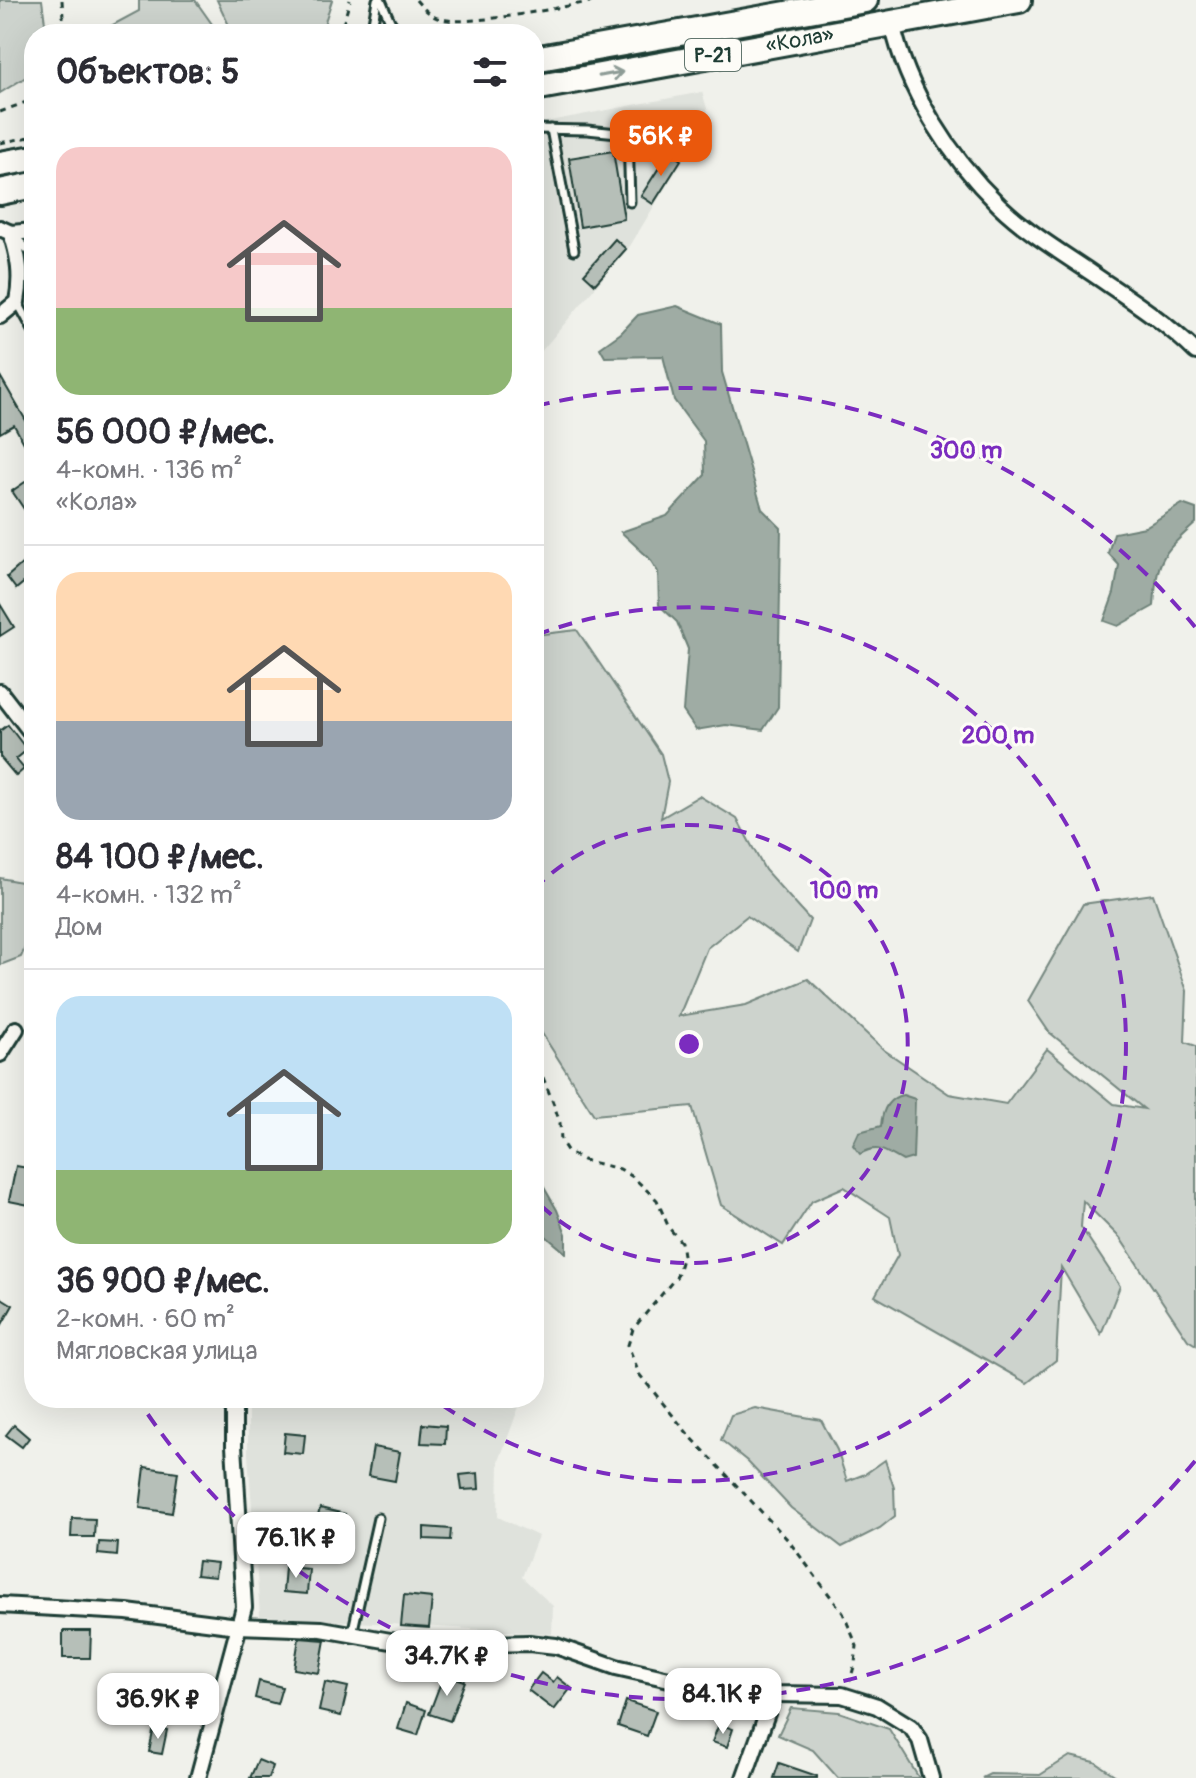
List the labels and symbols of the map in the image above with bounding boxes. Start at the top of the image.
street label: «Кола» [764,20,836,60]
road number: Р-21 [685,39,741,71]
one-way arrow [597,66,623,81]
pin: 56K ₽ [605,110,717,178]
text: 300 m [930,436,1002,465]
text: 200 m [962,721,1034,750]
text: 100 m [810,876,878,905]
centre of rings [675,1030,703,1058]
pin: 76.1K ₽ [222,1512,370,1580]
pin: 34.7K ₽ [373,1630,521,1698]
pin: 84.1K ₽ [649,1668,797,1736]
pin: 36.9K ₽ [84,1673,232,1741]

